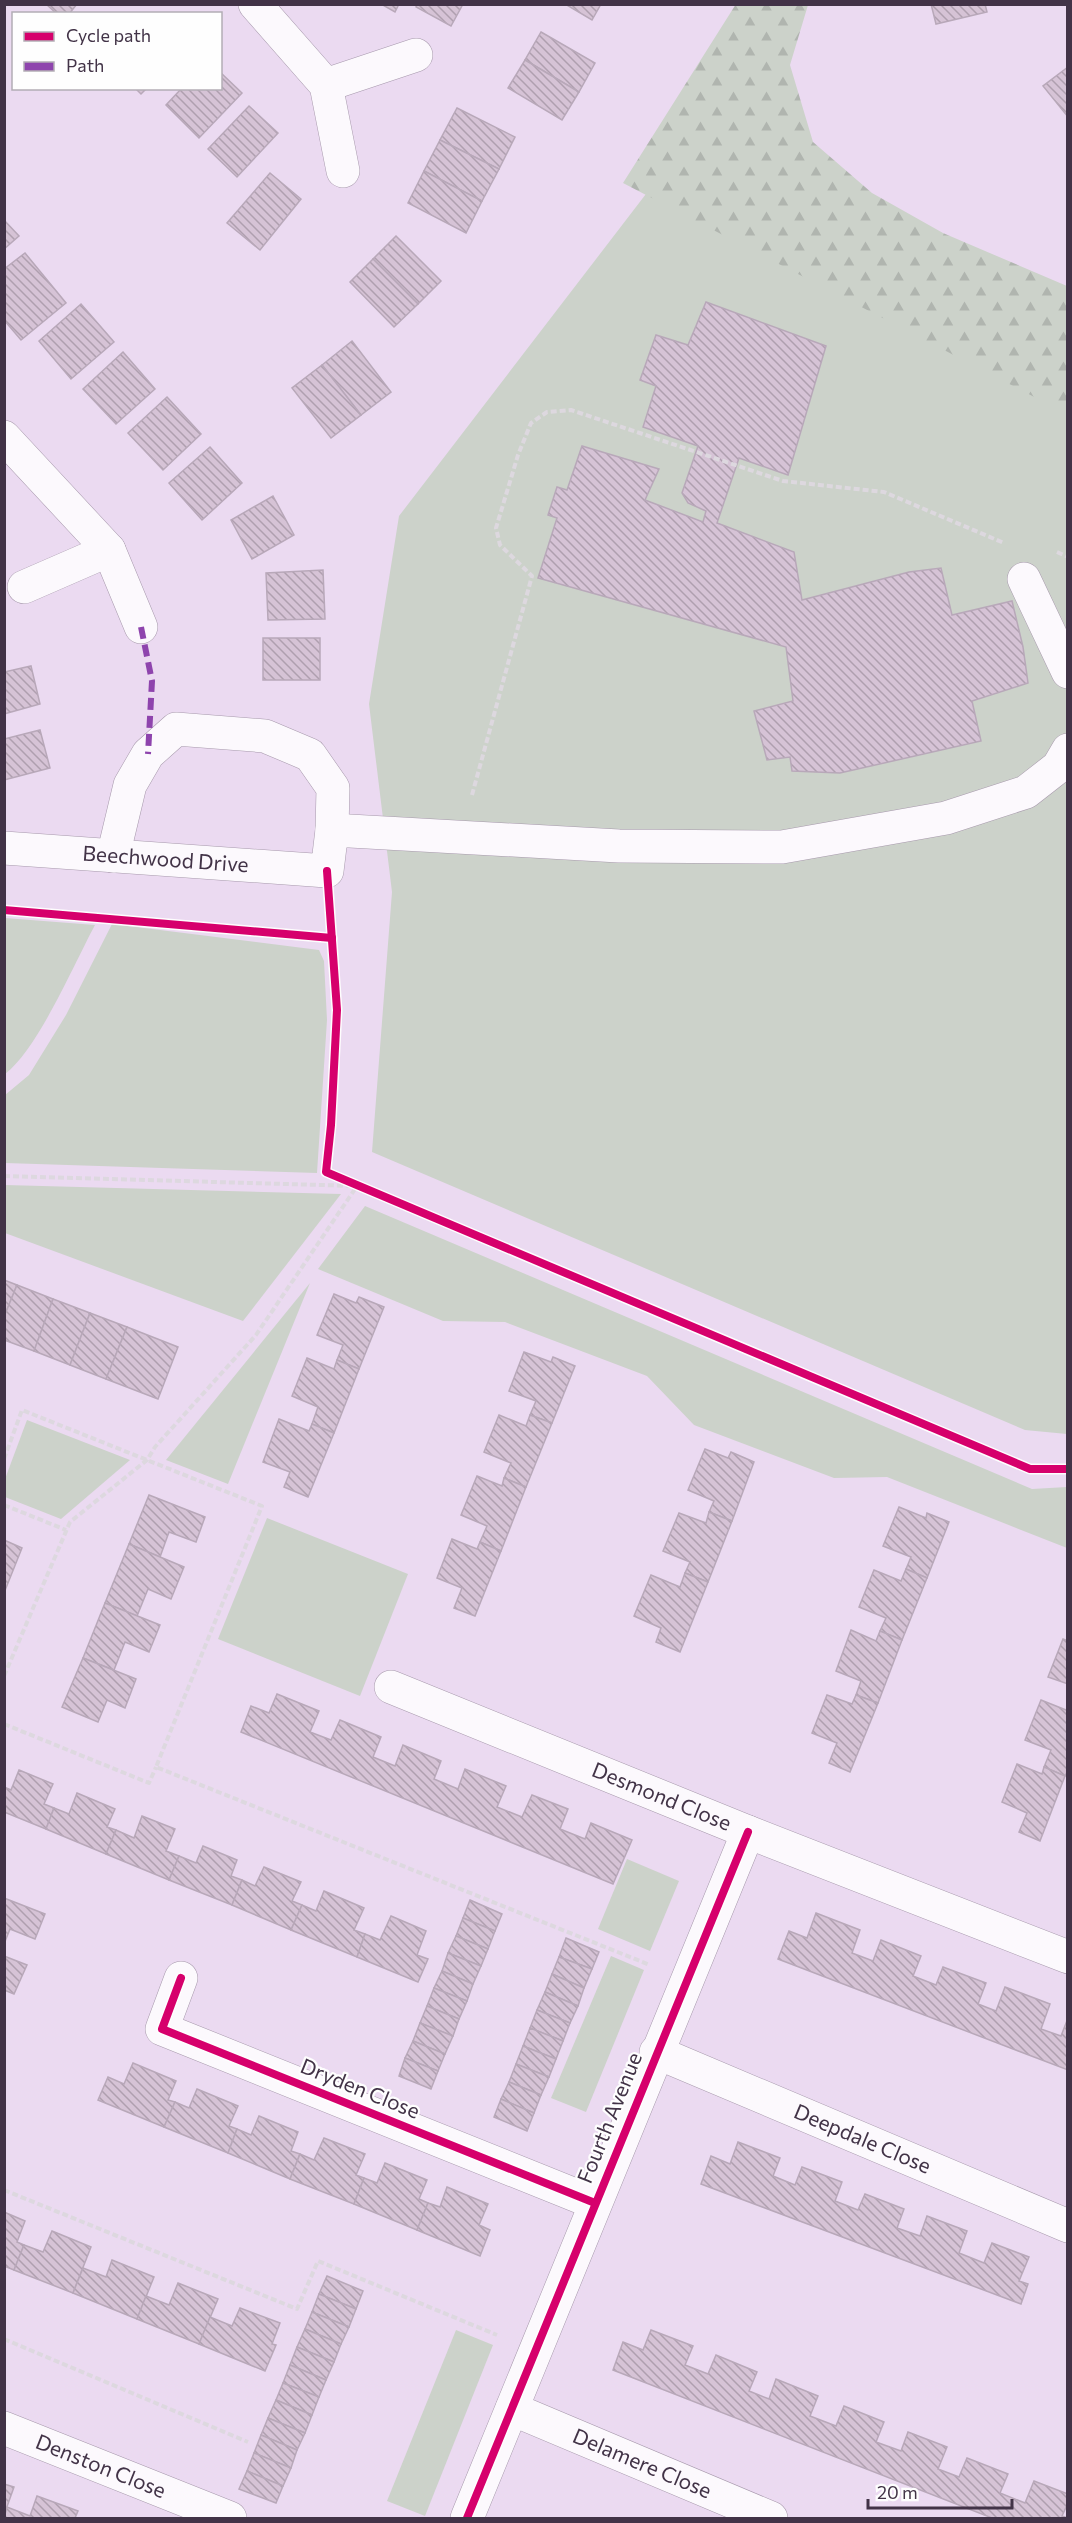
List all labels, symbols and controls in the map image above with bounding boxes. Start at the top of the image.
legend [12,12,222,90]
text: Cycle path [66,24,151,46]
text: Path [66,54,104,76]
street label: Beechwood Drive [82,840,250,876]
street label: Desmond Close [589,1756,735,1835]
street label: Fourth Avenue [571,2048,646,2187]
street label: Dryden Close [297,2052,424,2123]
street label: Deepdale Close [791,2098,935,2178]
street label: Delamere Close [569,2422,716,2503]
street label: Denston Close [32,2428,170,2502]
scale bar [868,2472,1012,2510]
text: 20 m [877,2481,918,2503]

